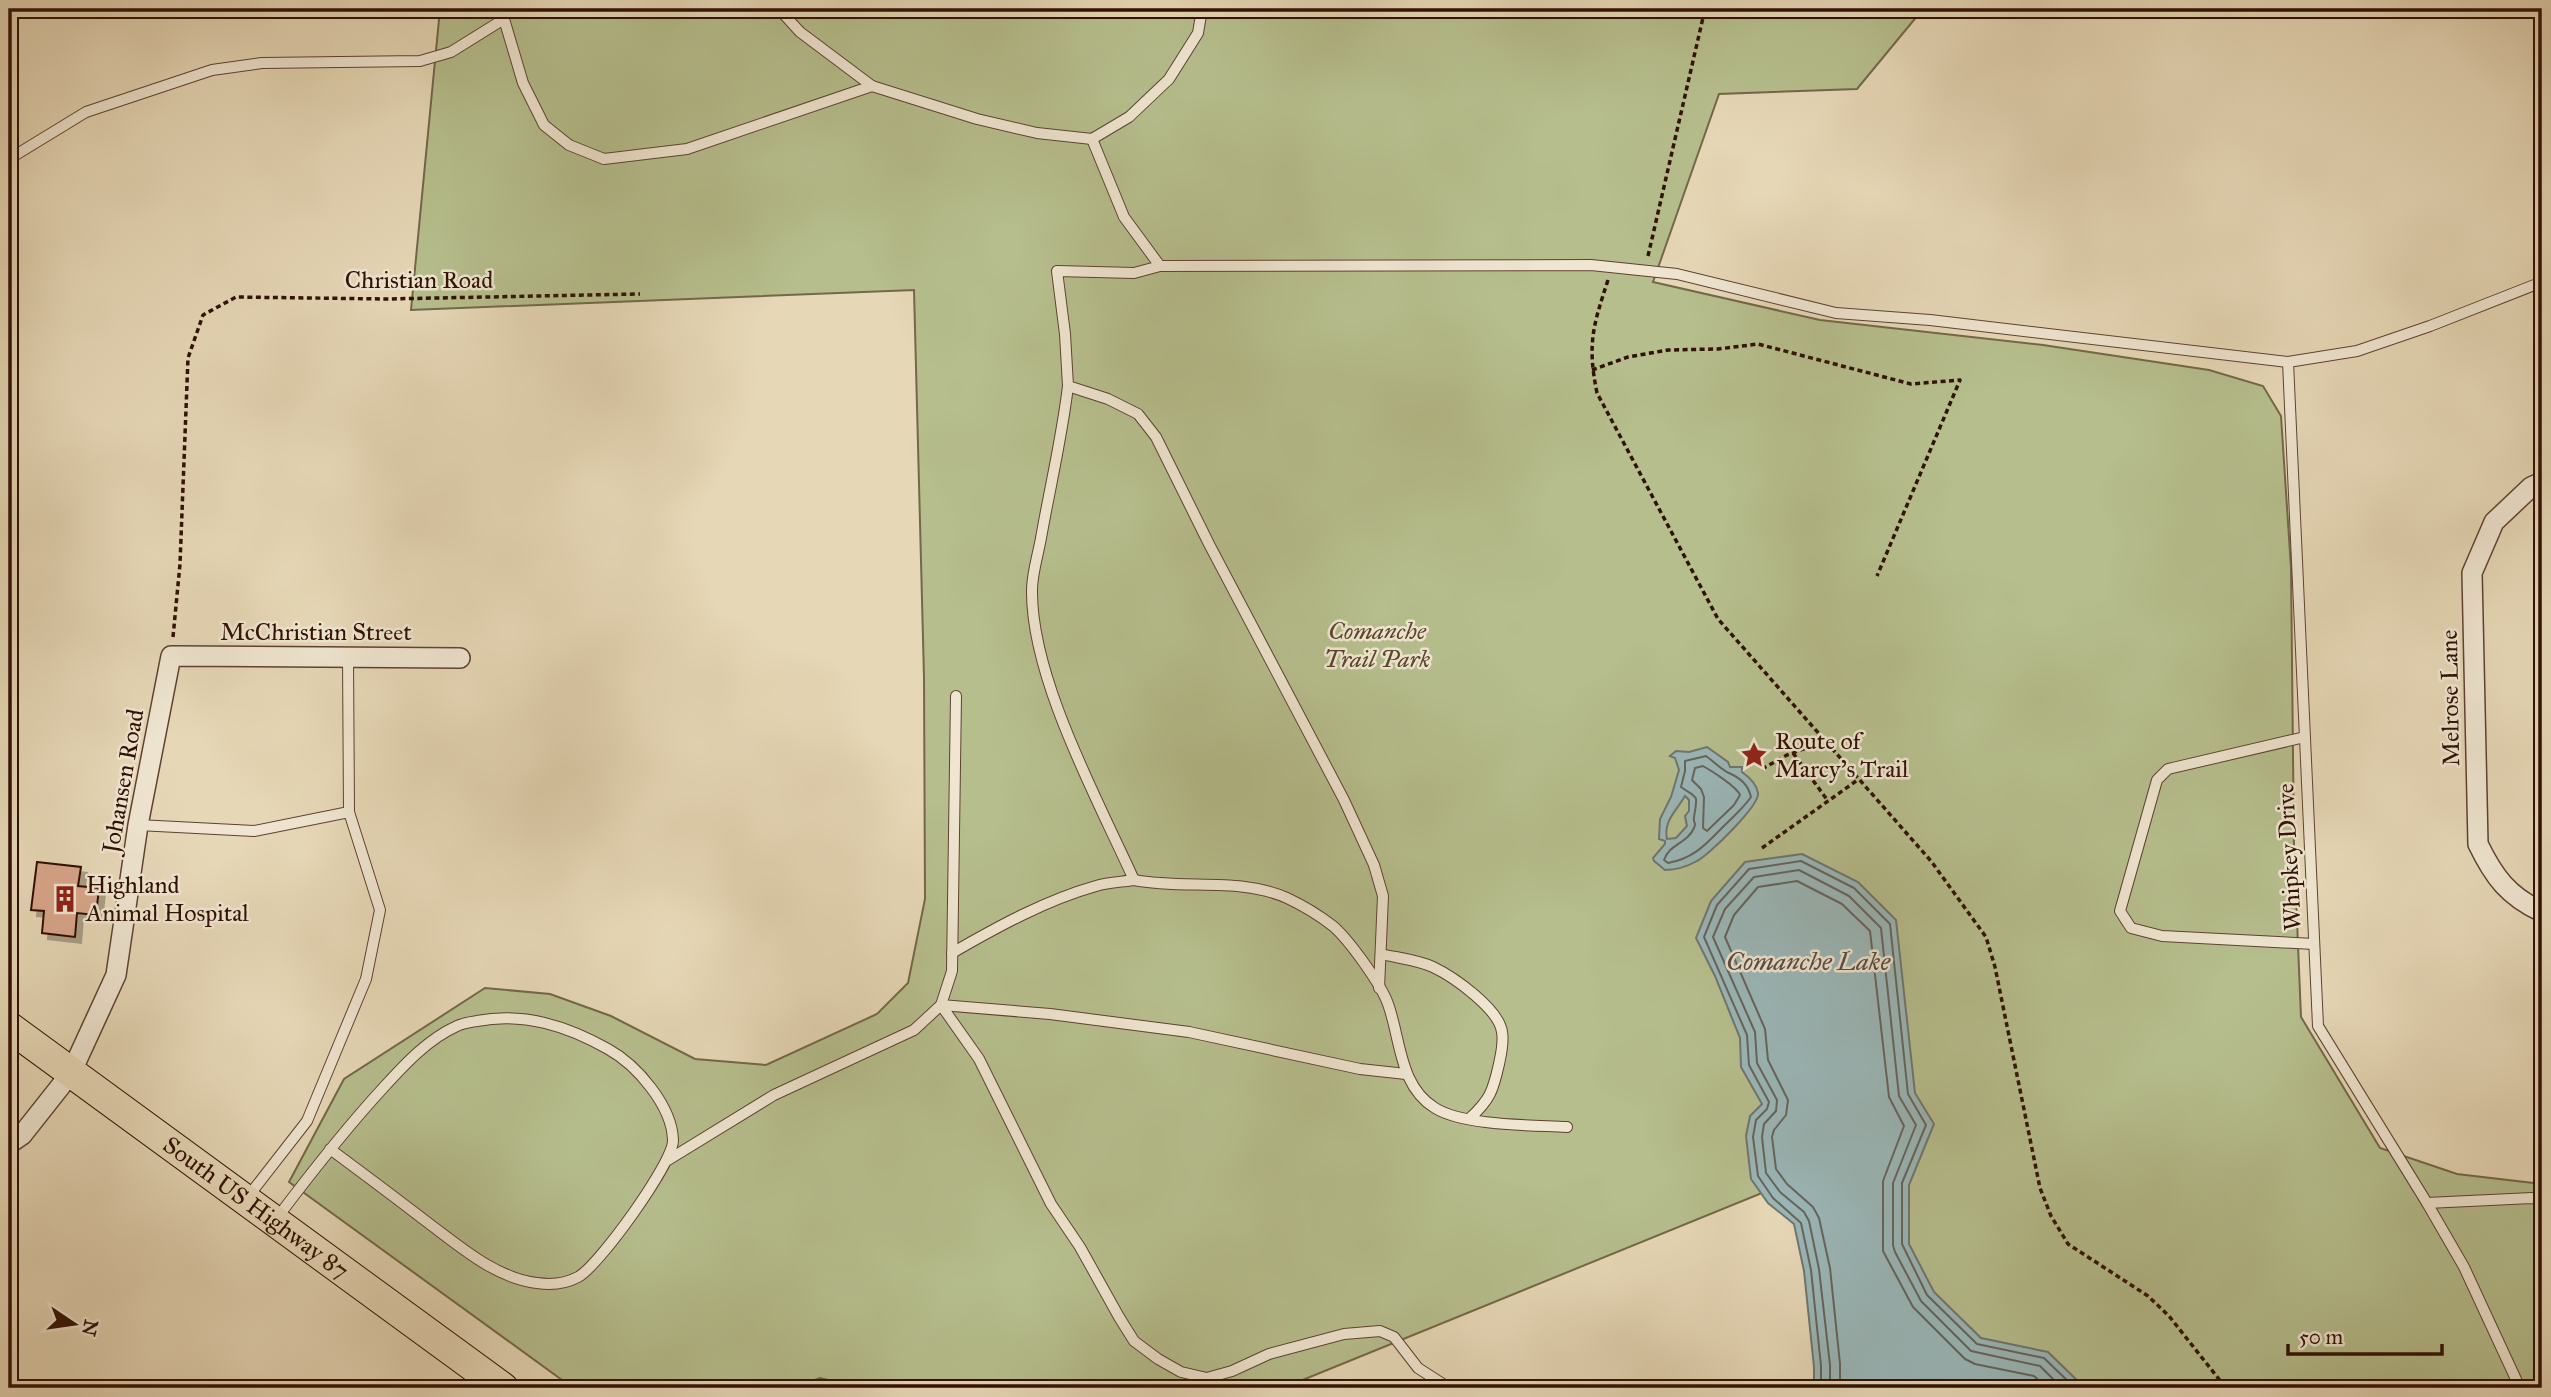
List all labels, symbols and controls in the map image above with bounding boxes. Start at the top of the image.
street label: Christian Road [345,265,493,295]
park label: Comanche Trail Park [1324,616,1431,674]
street label: McChristian Street [220,617,412,647]
street label: Melrose Lane [2434,629,2466,767]
street label: Johansen Road [95,707,150,858]
place label: Route of Marcy's Trail [1775,726,1909,784]
place icon: Route of Marcy's Trail [1739,740,1769,770]
street label: Whipkey Drive [2270,783,2308,931]
place label: Highland Animal Hospital [85,870,249,928]
building icon: Highland Animal Hospital [50,884,80,914]
water label: Comanche Lake [1726,945,1891,977]
street label: South US Highway 87 [157,1130,355,1285]
north arrow [38,1288,108,1358]
scale bar [2288,1313,2442,1357]
text: N [77,1317,103,1338]
text: 50 m [2299,1324,2344,1350]

